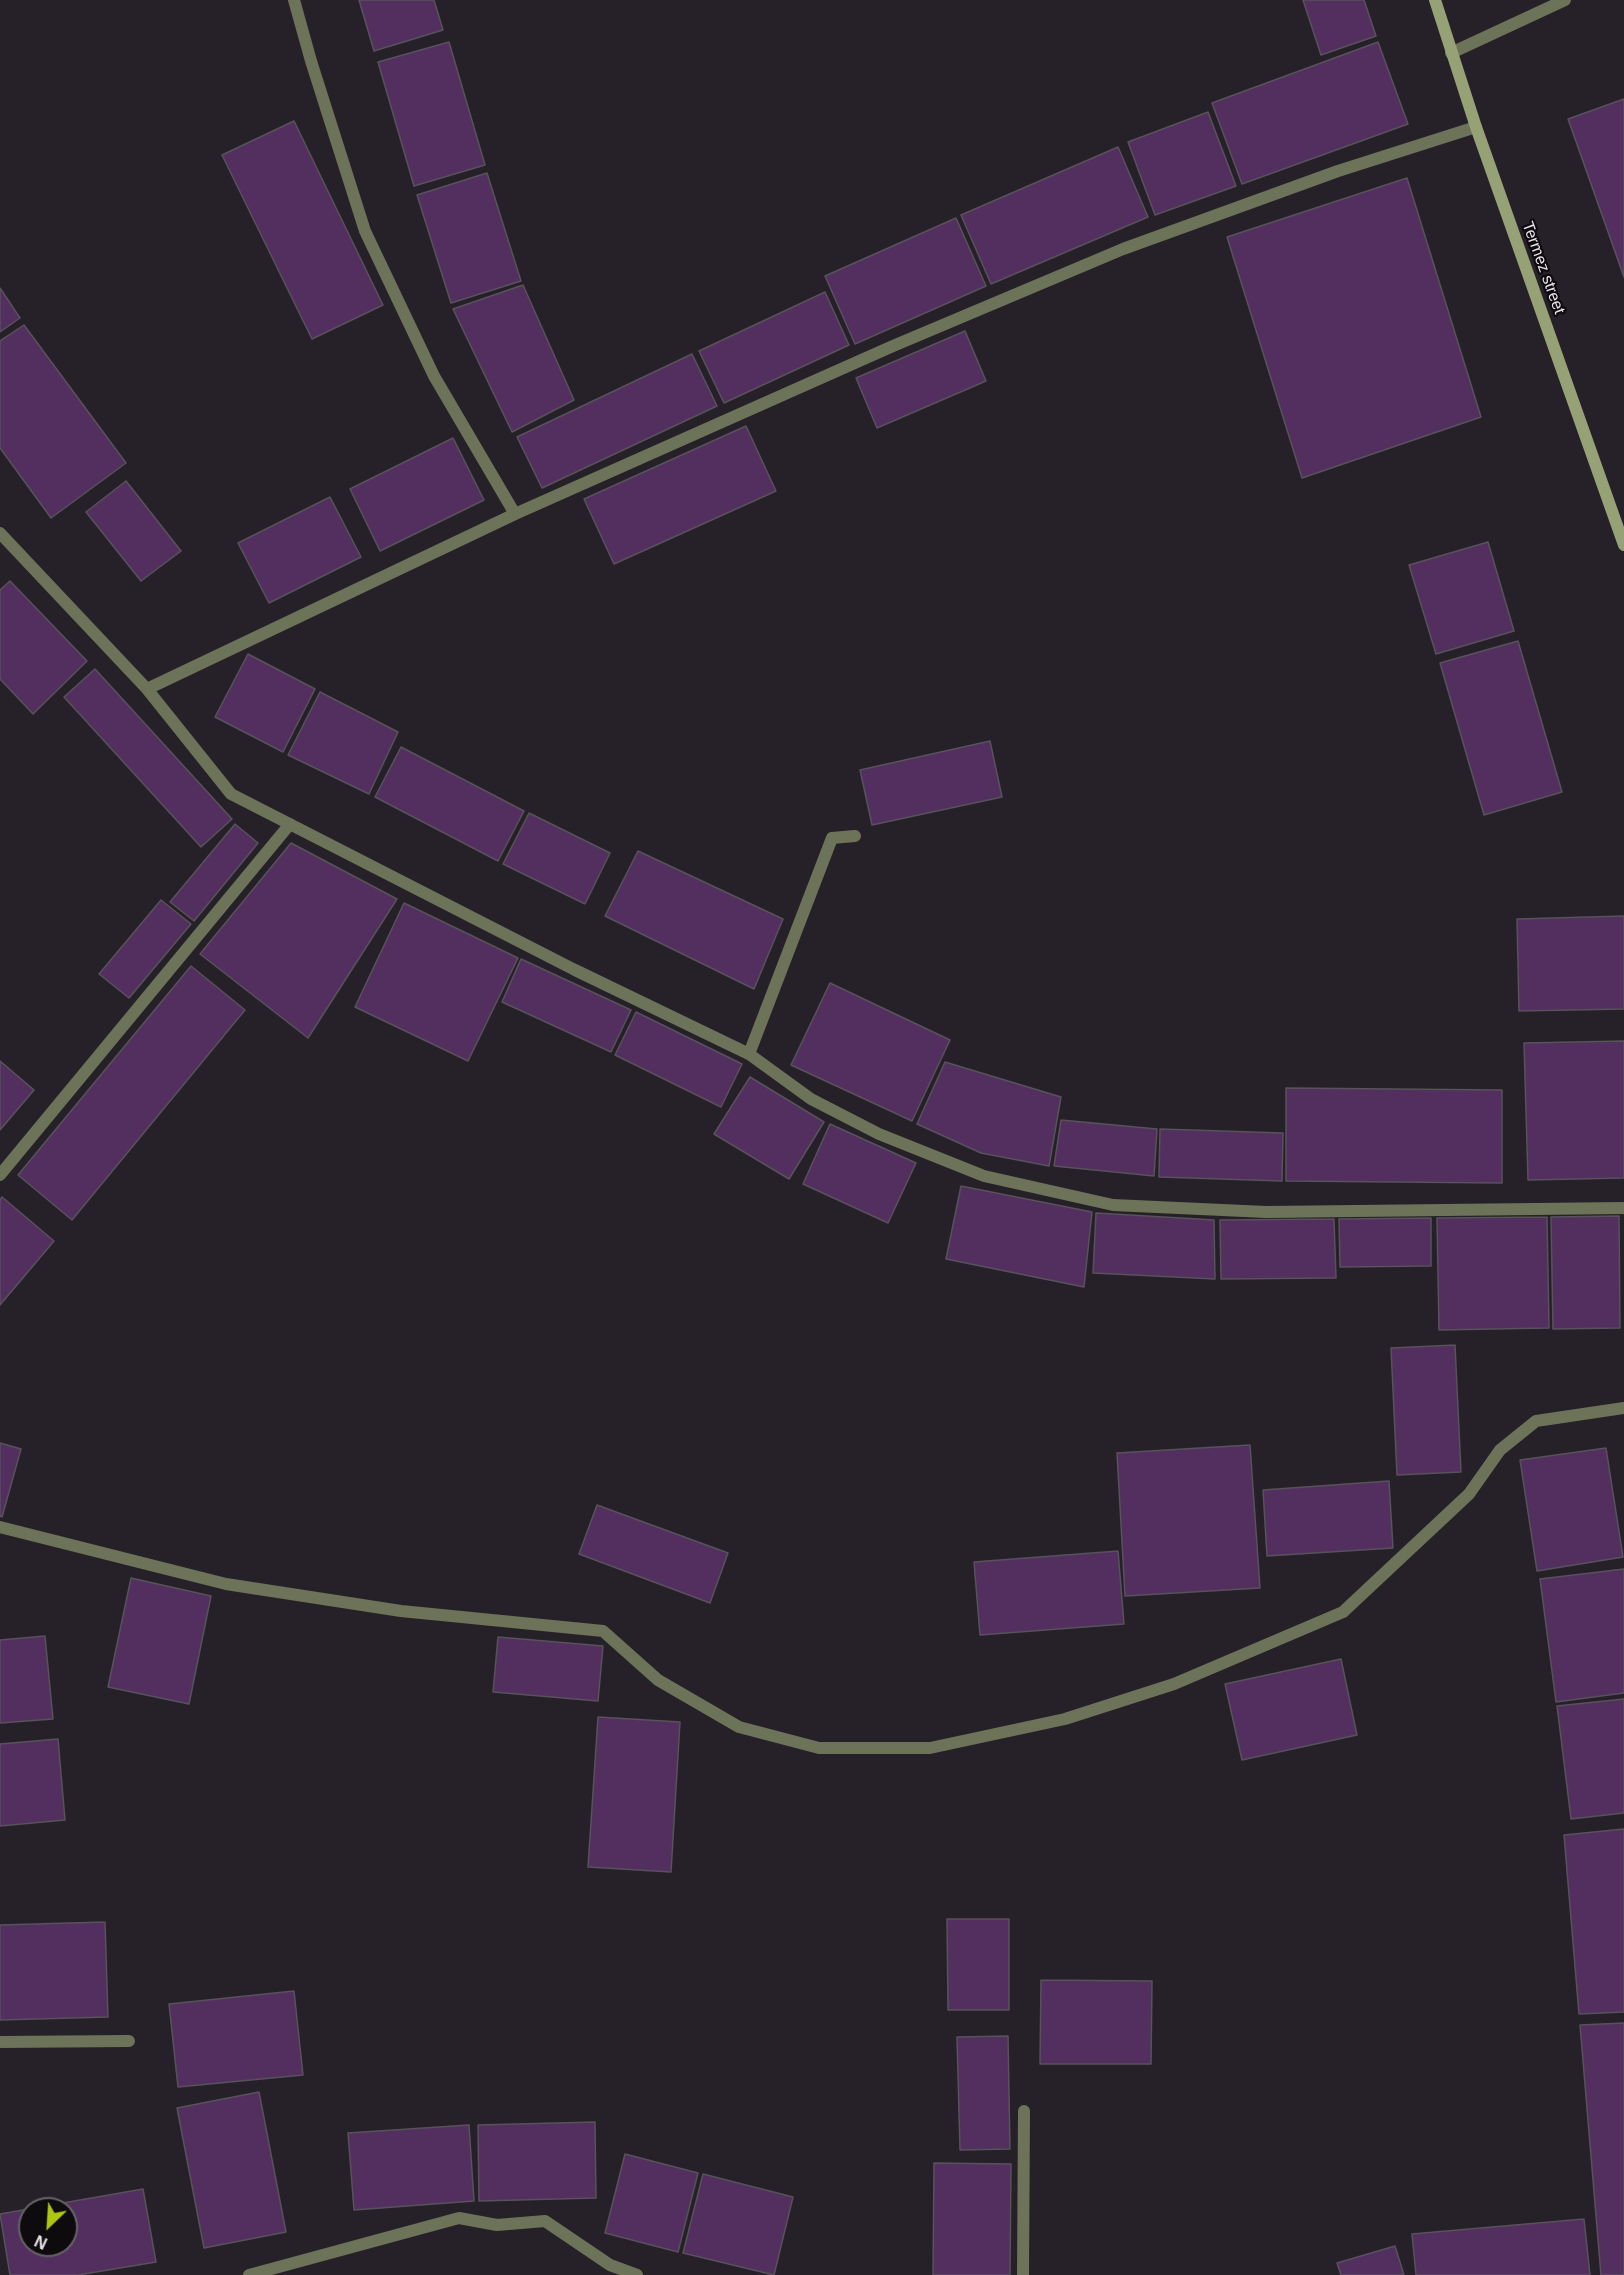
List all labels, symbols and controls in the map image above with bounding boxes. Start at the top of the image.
street label: Termez street [1517,219,1569,317]
north arrow [18,2197,78,2257]
text: N [32,2232,50,2252]

